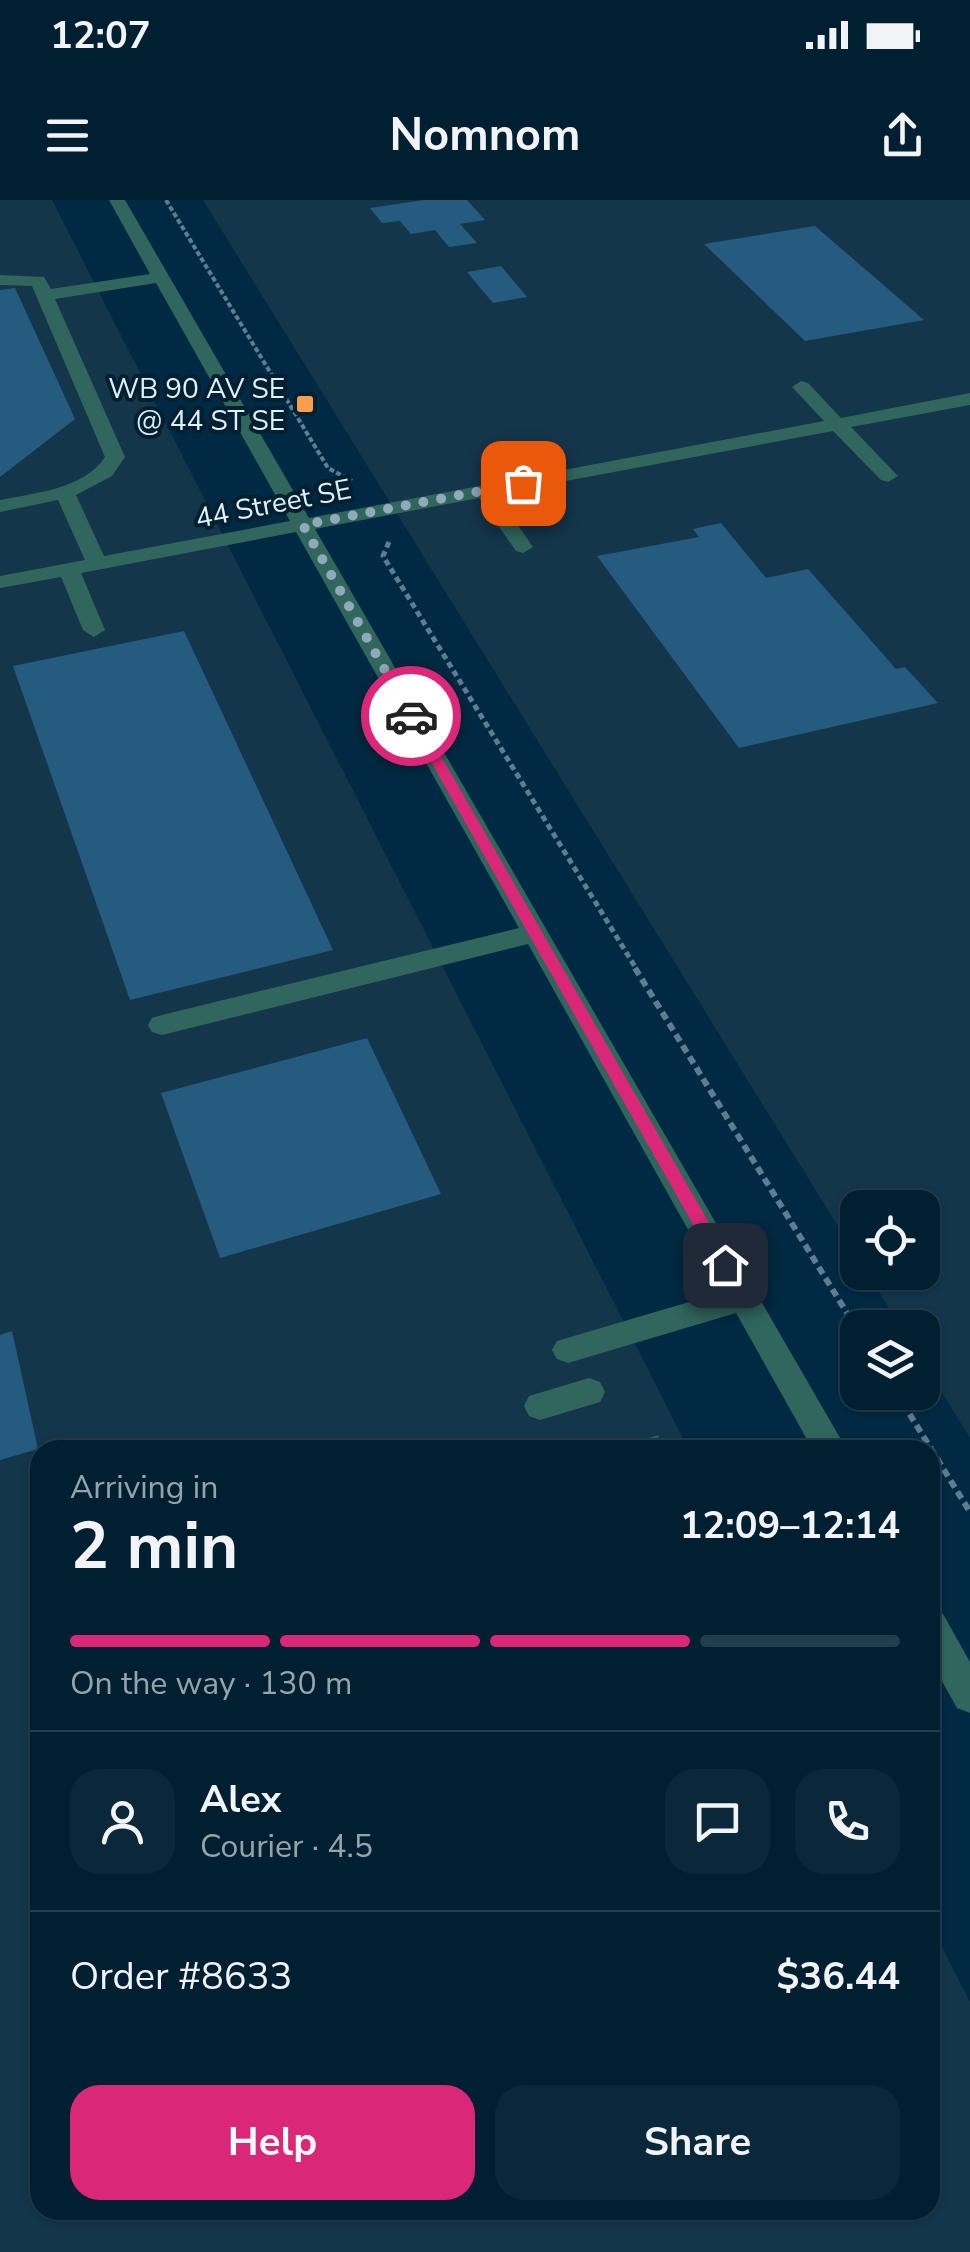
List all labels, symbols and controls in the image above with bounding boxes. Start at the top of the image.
text: 12:07 [50,10,151,61]
text: Nomnom [390,105,580,166]
icon: menu [40,108,95,163]
icon: share [875,108,930,163]
place label: WB 90 AV SE @ 44 ST SE [108,370,285,440]
marker: WB 90 AV SE @ 44 ST SE [294,393,316,415]
pin [481,441,566,526]
icon: bag [496,456,551,511]
street label: 44 Street SE [192,470,354,538]
courier [361,666,461,766]
icon: car [384,689,439,744]
map controls [840,1190,940,1410]
button: locate [840,1190,940,1290]
pin [683,1223,768,1308]
icon: home [698,1238,753,1293]
button: layers [840,1310,940,1410]
text: Arriving in [70,1466,218,1509]
text: 12:09–12:14 [680,1500,900,1551]
text: 2 min [70,1502,238,1591]
text: On the way · 130 m [70,1662,352,1705]
button: person [70,1769,175,1874]
button: chat [665,1769,770,1874]
button: phone [795,1769,900,1874]
text: Alex [200,1774,281,1825]
text: Courier · 4.5 [200,1825,373,1868]
text: Order #8633 [70,1951,292,2002]
text: $36.44 [777,1951,900,2002]
button: Help [70,2085,475,2200]
button: Share [495,2085,900,2200]

